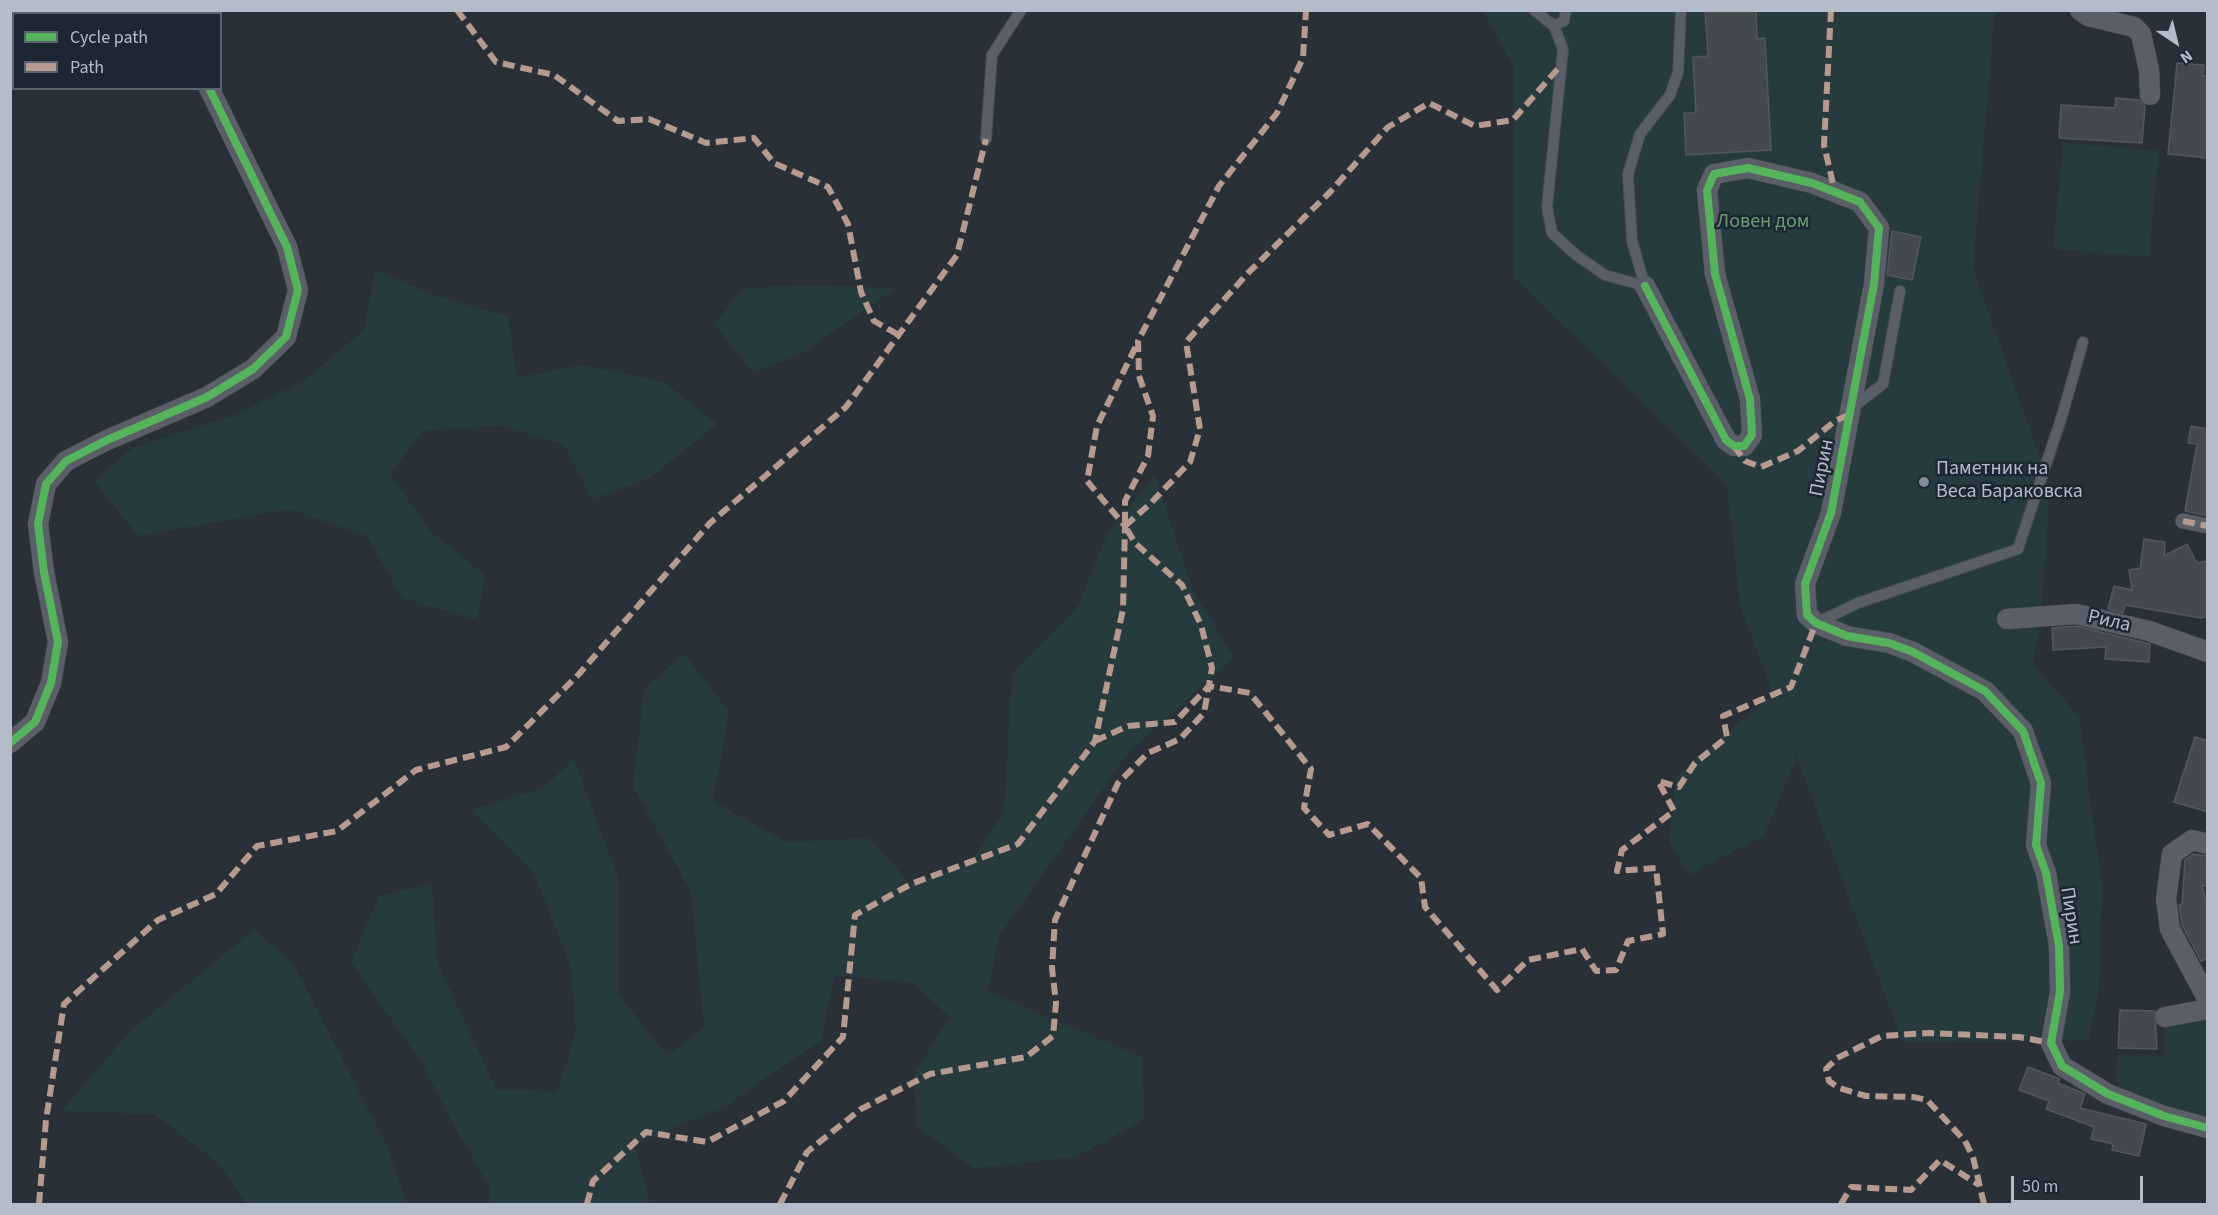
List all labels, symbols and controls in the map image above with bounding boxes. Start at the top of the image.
legend [12,12,222,90]
north arrow [2146,12,2206,72]
text: Cycle path [70,25,148,50]
text: N [2176,45,2197,69]
text: Path [70,55,104,80]
park label: Ловен дом [1717,211,1809,235]
street label: Пирин [1806,437,1840,499]
place label: Паметник на Веса Бараковска [1936,458,2083,505]
marker: Паметник на Веса Бараковска [1917,475,1931,489]
street label: Рила [2085,605,2133,639]
street label: Пирин [2054,886,2086,946]
scale bar [2014,1164,2146,1202]
text: 50 m [2022,1174,2058,1199]

